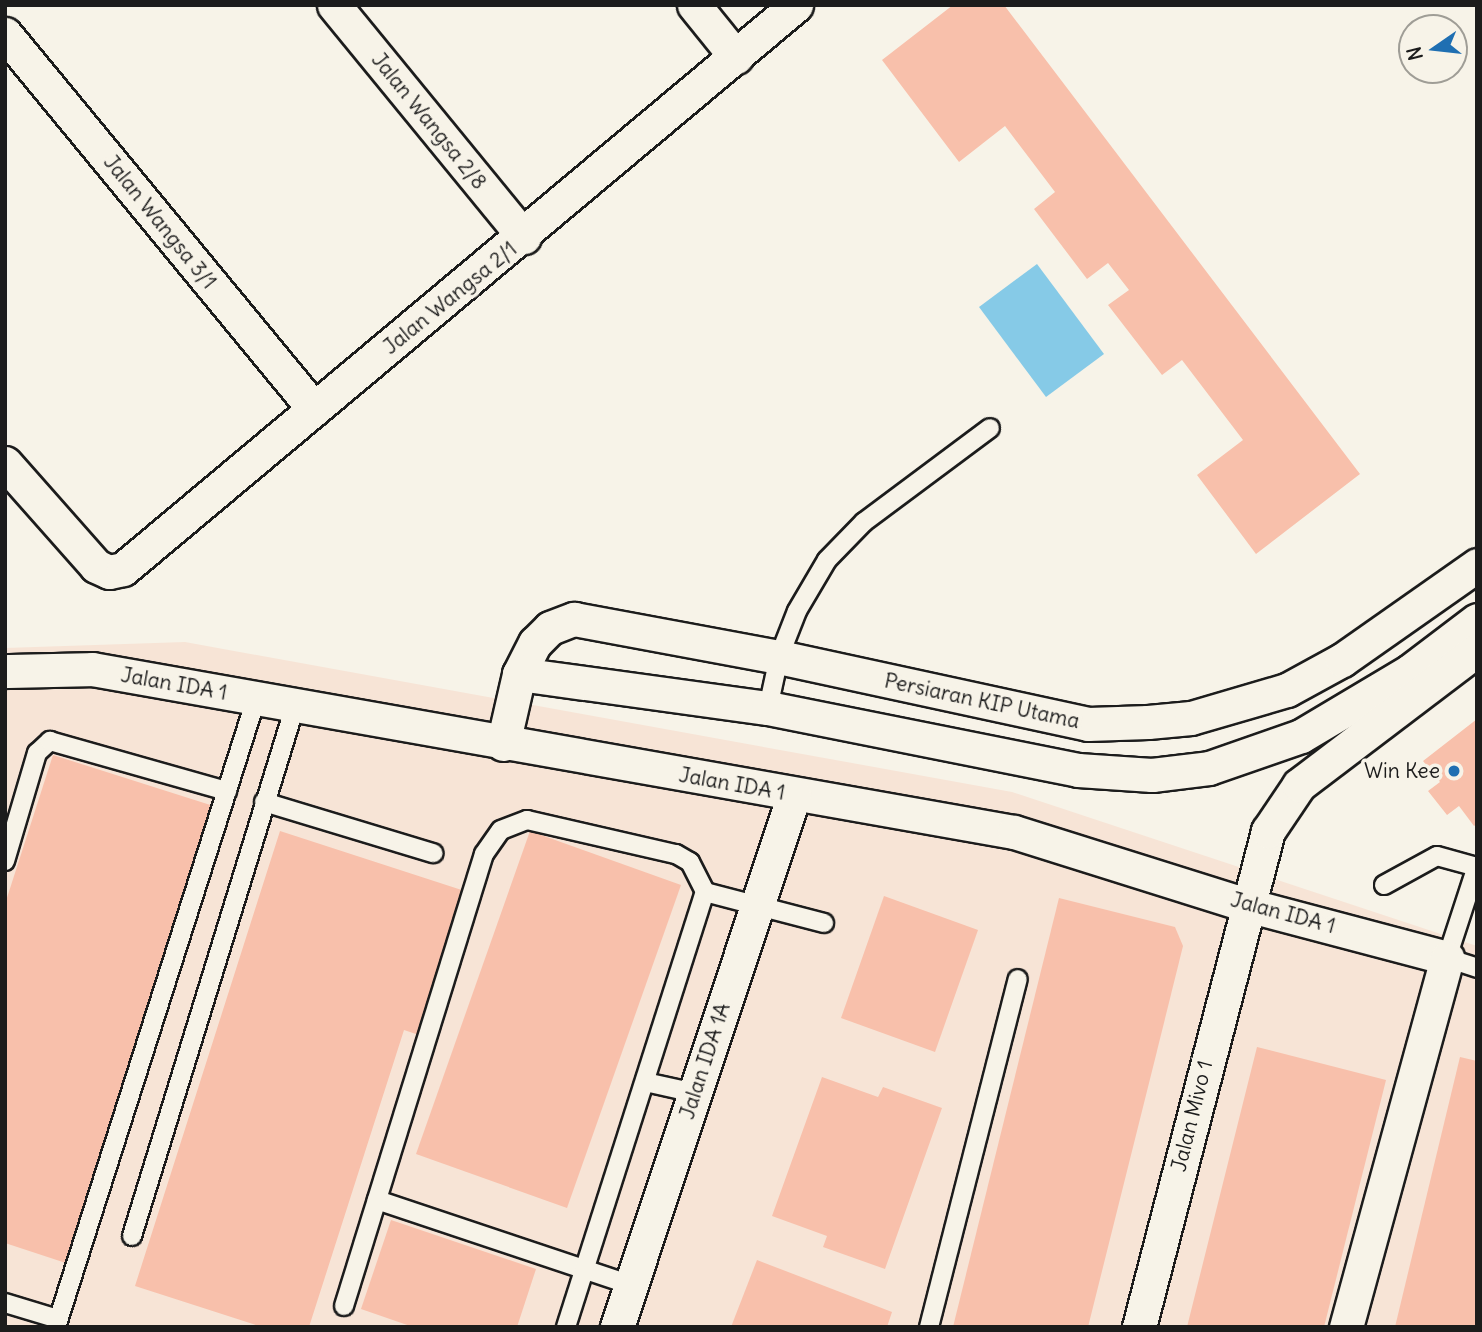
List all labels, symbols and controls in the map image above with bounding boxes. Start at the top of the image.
north arrow [1398,14,1468,84]
text: N [1401,44,1428,63]
street label: Jalan Wangsa 2/8 [366,48,492,194]
street label: Jalan Wangsa 3/1 [98,150,222,294]
street label: Jalan Wangsa 2/1 [378,236,522,360]
street label: Jalan IDA 1 [119,662,229,706]
street label: Persiaran KIP Utama [882,668,1082,734]
place label: Win Kee [1364,758,1440,784]
street label: Jalan IDA 1 [677,762,787,806]
marker: Win Kee [1446,763,1462,779]
street label: Jalan IDA 1 [1228,887,1338,939]
street label: Jalan IDA 1A [674,1000,736,1122]
street label: Jalan Mivo 1 [1166,1058,1218,1174]

